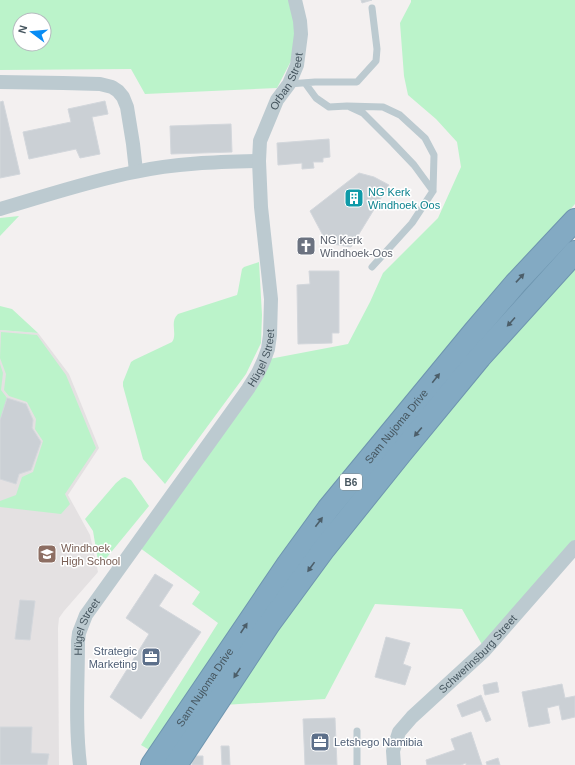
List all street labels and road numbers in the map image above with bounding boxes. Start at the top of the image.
street label: Orban Street [268,52,305,112]
street label: Hügel Street [245,329,276,389]
street label: Sam Nujoma Drive [362,387,430,466]
road number: B6 [340,474,362,490]
street label: Hügel Street [72,596,102,656]
street label: Schwerinsburg Street [436,612,519,695]
street label: Sam Nujoma Drive [174,646,236,729]

